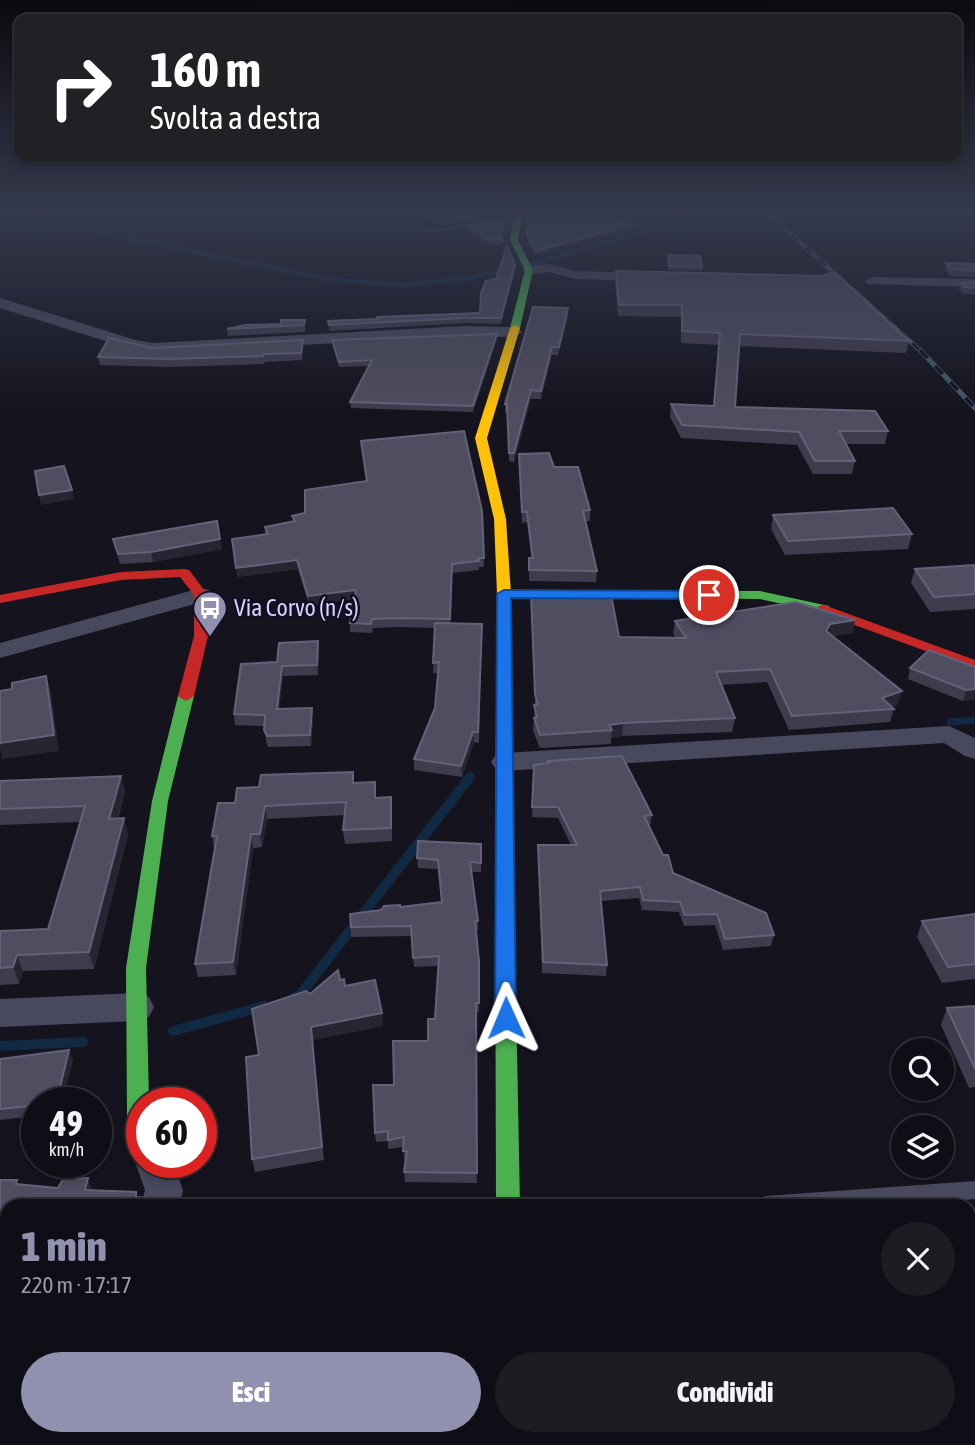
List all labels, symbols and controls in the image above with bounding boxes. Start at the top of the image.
text: 160 m [150,41,261,97]
icon: right [35,42,126,133]
text: Svolta a destra [150,99,321,136]
pin [679,565,739,625]
icon: arrive [690,576,728,614]
bus stop icon: Via Corvo (n/s) [191,589,229,638]
place label: Via Corvo (n/s) [234,594,359,621]
position arrow [469,981,543,1055]
map controls [891,1038,954,1178]
button: search [891,1038,954,1101]
speed limit sign: 60 [126,1087,217,1178]
text: 49 [50,1103,83,1143]
button: layers [891,1115,954,1178]
text: km/h [49,1139,84,1160]
text: 1 min [21,1222,107,1270]
button: close [881,1222,955,1296]
text: 220 m · 17:17 [21,1272,132,1298]
button: Esci [21,1352,481,1432]
button: Condividi [495,1352,955,1432]

